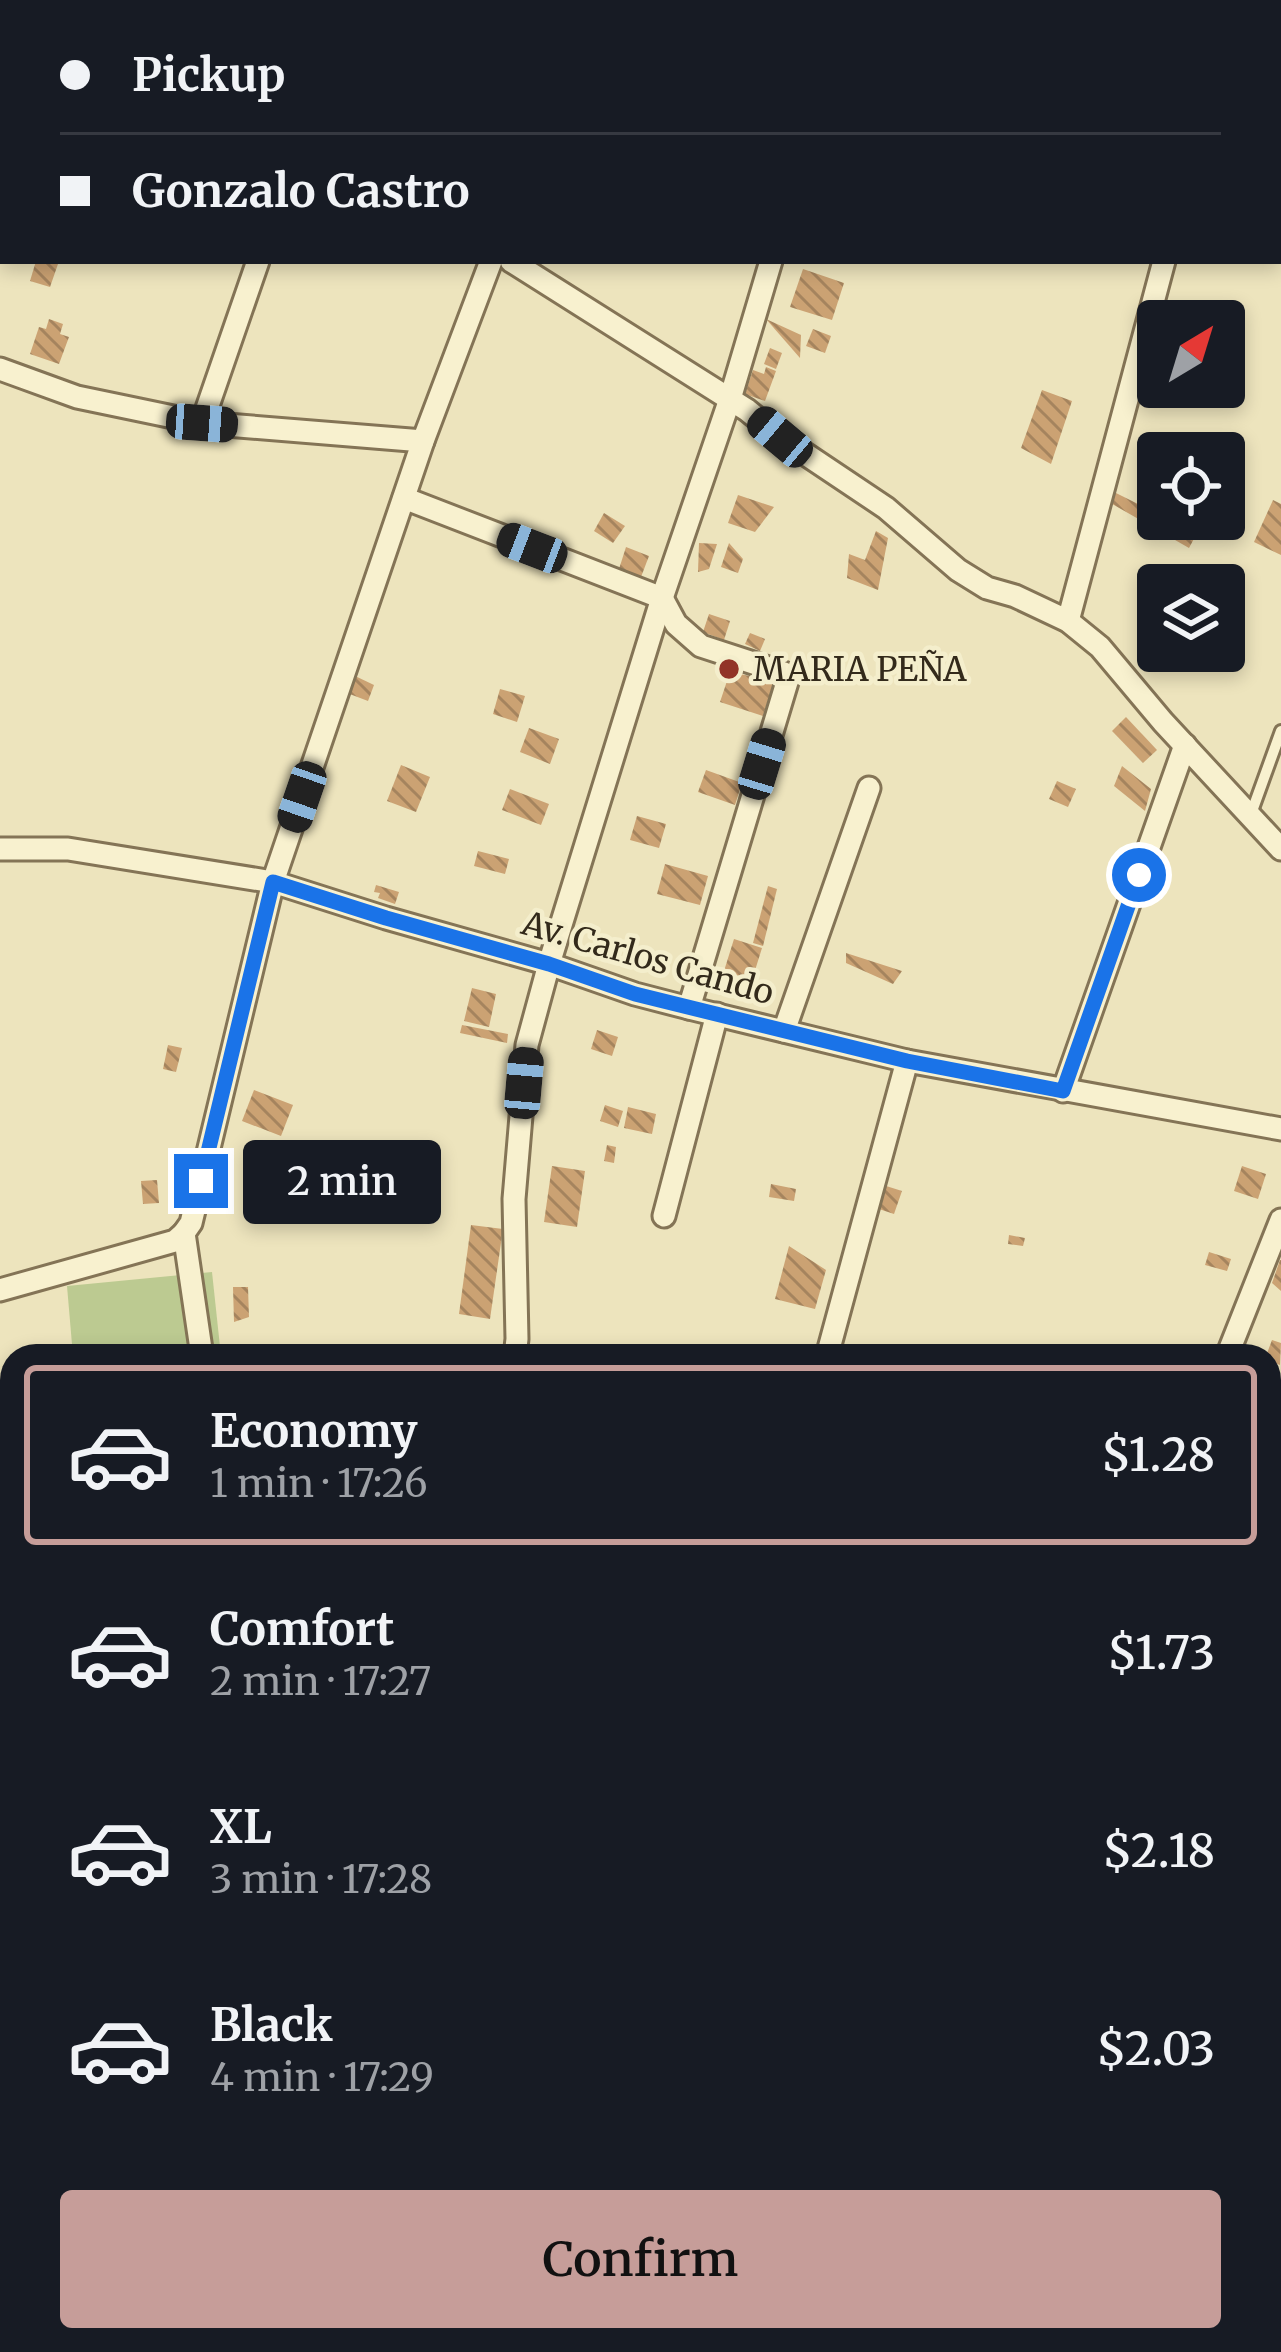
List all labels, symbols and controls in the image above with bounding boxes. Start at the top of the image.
text: Pickup [132,47,286,103]
text: Gonzalo Castro [132,163,470,219]
north arrow [1137,300,1245,408]
map controls [1137,300,1245,672]
car [741,400,819,474]
car [165,403,239,443]
button: locate [1137,432,1245,540]
car [492,518,572,578]
button: layers [1137,564,1245,672]
place label: MARIA PEÑA [753,649,967,690]
marker: MARIA PEÑA [716,656,742,682]
car [734,724,790,804]
car [273,757,331,837]
route start [1112,848,1166,902]
street label: Av. Carlos Cando [516,902,779,1014]
car [503,1046,545,1120]
callout: 2 min [243,1139,441,1223]
route end [174,1154,228,1208]
text: 2 min [287,1157,397,1206]
icon: car [66,1401,174,1509]
text: Economy [210,1403,418,1459]
text: $1.28 [1101,1427,1215,1483]
text: 1 min · 17:26 [210,1459,428,1508]
icon: car [66,1599,174,1707]
text: Comfort [210,1601,394,1657]
text: $1.73 [1107,1625,1215,1681]
text: 2 min · 17:27 [210,1657,431,1706]
icon: car [66,1797,174,1905]
text: XL [210,1799,272,1855]
text: $2.18 [1102,1823,1215,1879]
text: 3 min · 17:28 [210,1855,432,1904]
icon: car [66,1995,174,2103]
text: Black [210,1997,333,2053]
text: $2.03 [1096,2021,1215,2077]
text: 4 min · 17:29 [210,2053,434,2102]
button: Confirm [60,2190,1221,2328]

